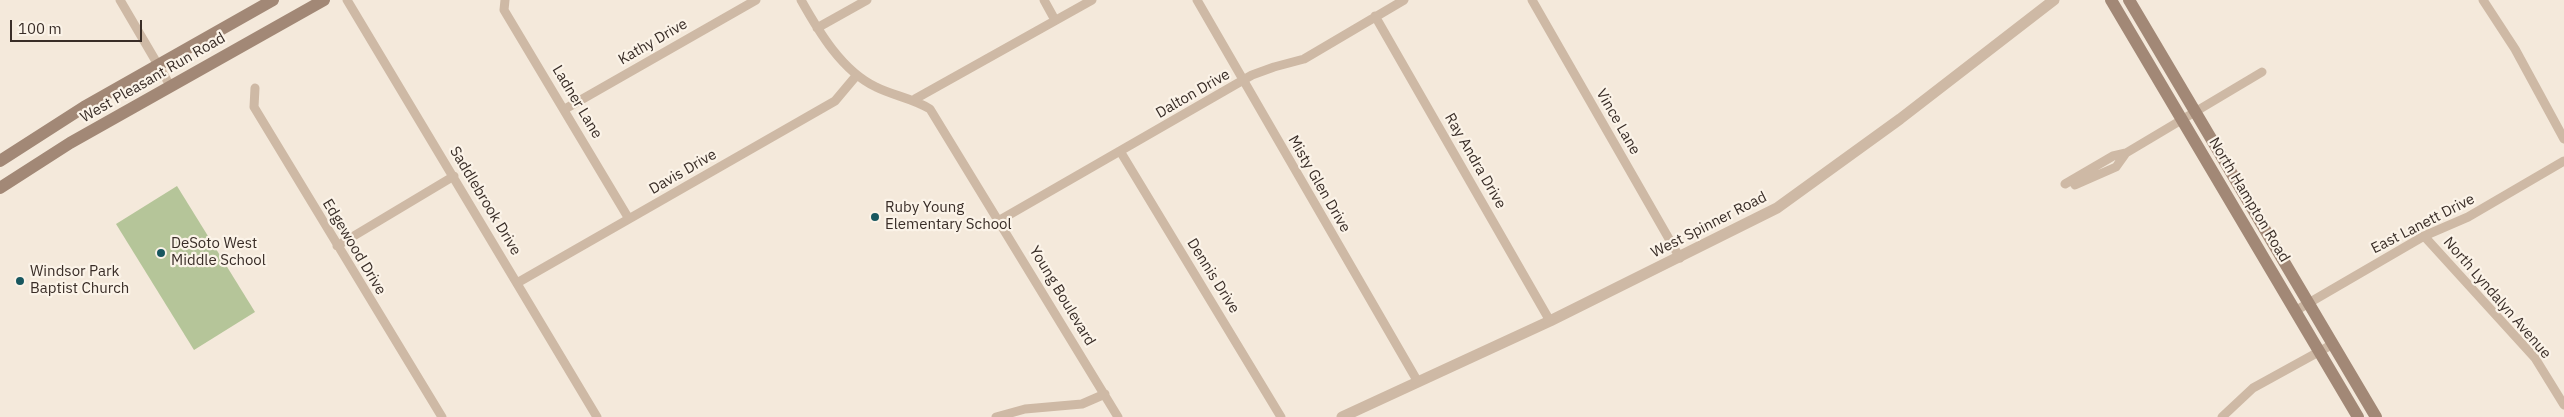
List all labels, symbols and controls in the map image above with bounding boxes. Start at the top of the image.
scale bar [12,10,145,42]
street label: Kathy Drive [615,15,691,69]
text: 100 m [18,19,62,38]
street label: West Pleasant Run Road [77,29,229,127]
street label: Ladner Lane [548,62,606,142]
street label: Dalton Drive [1153,66,1233,122]
street label: Vince Lane [1592,86,1644,158]
street label: Ray Andra Drive [1440,110,1510,212]
street label: Misty Glen Drive [1284,132,1354,236]
street label: North Hampton Road [2205,134,2293,266]
street label: Saddlebrook Drive [445,143,525,259]
street label: Davis Drive [646,146,720,198]
street label: West Spinner Road [1648,188,1770,262]
street label: East Lanett Drive [2368,190,2478,258]
street label: Edgewood Drive [318,196,390,298]
place label: Ruby Young Elementary School [885,199,1012,234]
marker: Ruby Young Elementary School [869,211,881,223]
street label: North Lyndalyn Avenue [2439,234,2555,362]
place label: DeSoto West Middle School [171,235,266,270]
street label: Dennis Drive [1183,235,1243,317]
street label: Young Boulevard [1025,243,1099,349]
marker: DeSoto West Middle School [155,247,167,259]
place label: Windsor Park Baptist Church [30,263,129,298]
marker: Windsor Park Baptist Church [14,275,26,287]

